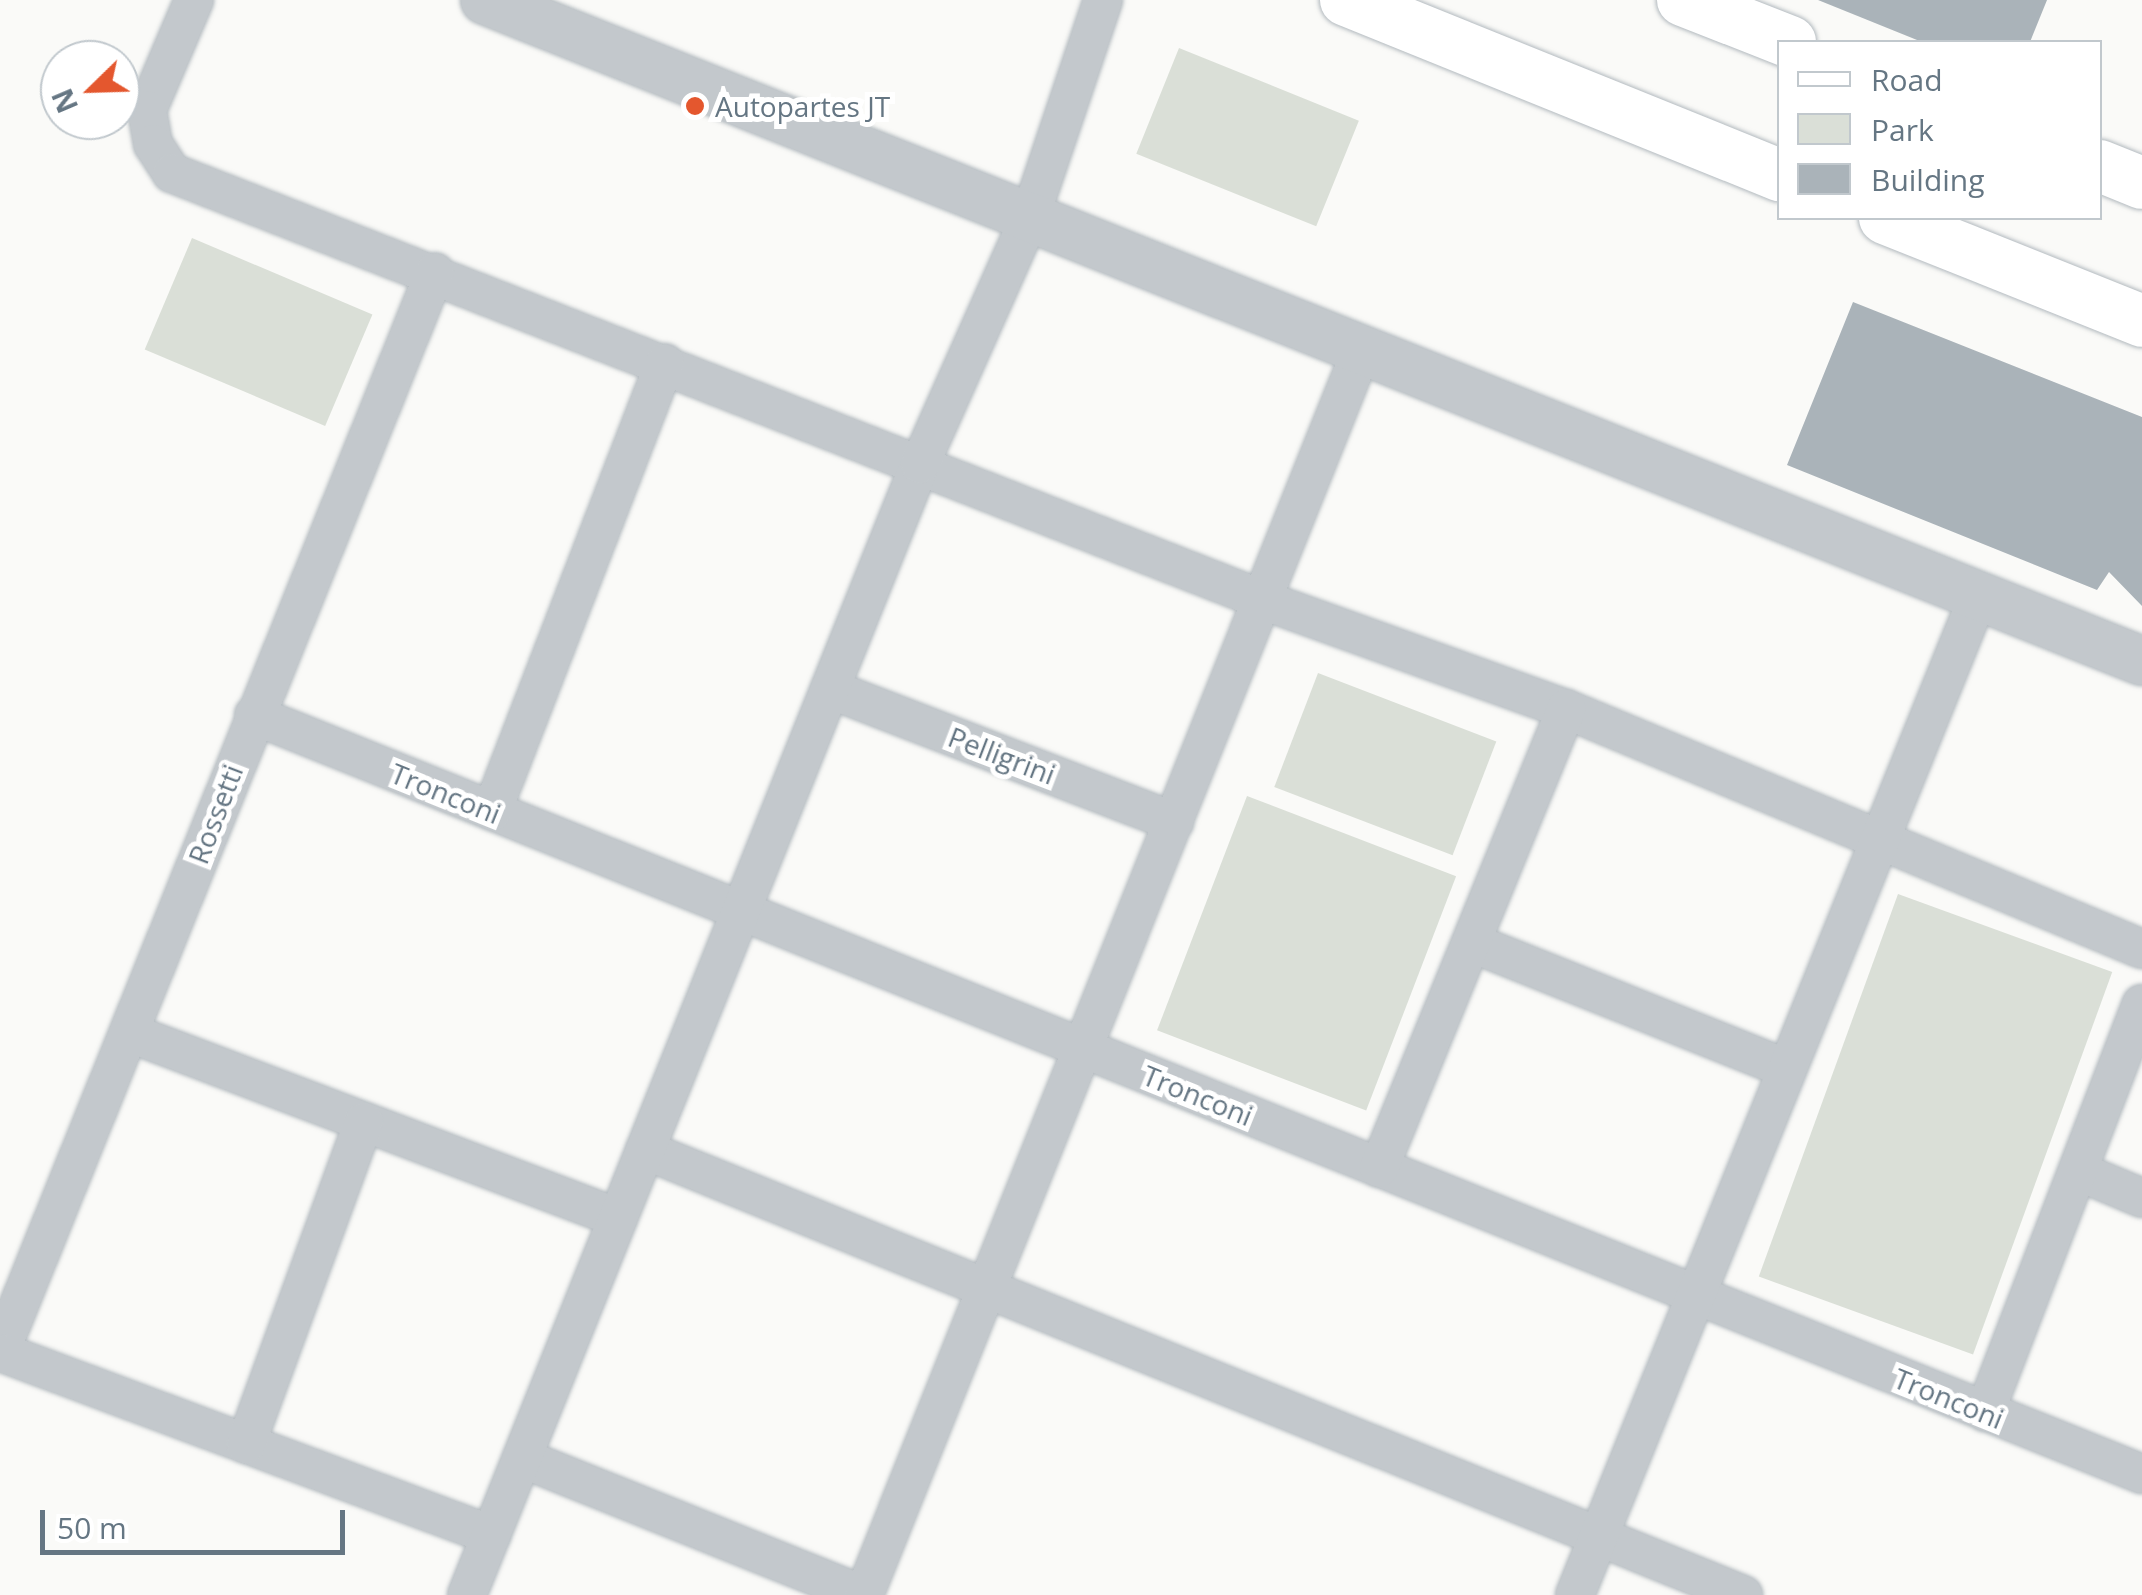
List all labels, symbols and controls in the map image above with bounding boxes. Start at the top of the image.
north arrow [40,40,140,140]
legend [1777,40,2102,220]
text: Road [1871,59,1943,100]
text: N [42,83,86,119]
place label: Autopartes JT [715,89,890,123]
marker: Autopartes JT [684,95,706,117]
text: Park [1871,109,1934,150]
text: Building [1871,159,1985,200]
street label: Pelligrini [944,719,1060,791]
street label: Tronconi [386,756,506,830]
street label: Rossetti [181,760,249,868]
street label: Tronconi [1138,1058,1258,1132]
street label: Tronconi [1889,1361,2009,1435]
scale bar [45,1490,350,1552]
text: 50 m [57,1507,127,1548]

